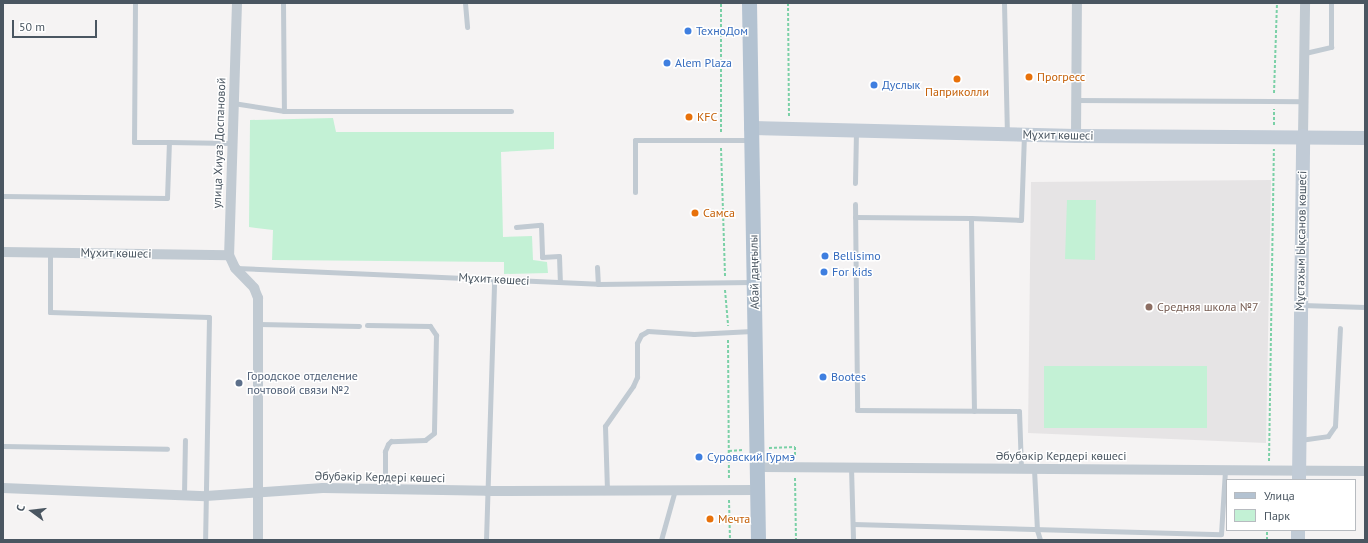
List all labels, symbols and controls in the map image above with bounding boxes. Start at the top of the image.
scale bar [14,12,99,38]
text: 50 m [19,19,45,34]
place label: ТехноДом [696,24,748,38]
marker: ТехноДом [683,26,693,36]
place label: Alem Plaza [675,56,732,70]
marker: Alem Plaza [662,58,672,68]
place label: Прогресс [1037,70,1085,84]
marker: Прогресс [1024,72,1034,82]
marker: Паприколли [952,74,962,84]
street label: улица Хиуаз Доспановой [210,77,228,209]
place label: Дуслык [882,78,920,92]
marker: Дуслык [869,80,879,90]
place label: Паприколли [925,85,989,99]
place label: KFC [697,110,717,124]
marker: KFC [684,112,694,122]
street label: Мұхит көшесі [1022,127,1094,143]
street label: Мұстахым Ықсанов көшесі [1293,171,1309,311]
place label: Самса [703,206,735,220]
marker: Самса [690,208,700,218]
street label: Абай даңғылы [746,235,762,309]
street label: Мұхит көшесі [80,245,152,261]
place label: Bellisimo [833,249,881,263]
marker: Bellisimo [820,251,830,261]
place label: For kids [832,265,872,279]
marker: For kids [819,267,829,277]
street label: Мұхит көшесі [458,270,530,288]
place label: Средняя школа №7 [1157,300,1259,314]
marker: Средняя школа №7 [1144,302,1154,312]
place label: Городское отделение почтовой связи №2 [247,369,358,397]
place label: Bootes [831,370,866,384]
marker: Bootes [818,372,828,382]
marker: Городское отделение почтовой связи №2 [234,378,244,388]
street label: Әбубәкір Кердері көшесі [996,449,1126,463]
place label: Суровский Гурмэ [707,450,795,464]
marker: Суровский Гурмэ [694,452,704,462]
street label: Әбубәкір Кердері көшесі [315,469,445,485]
legend [1226,479,1356,531]
text: Улица [1264,488,1295,503]
north arrow [12,491,52,531]
text: С [13,503,28,513]
text: Парк [1264,508,1290,523]
place label: Мечта [718,512,750,526]
marker: Мечта [705,514,715,524]

